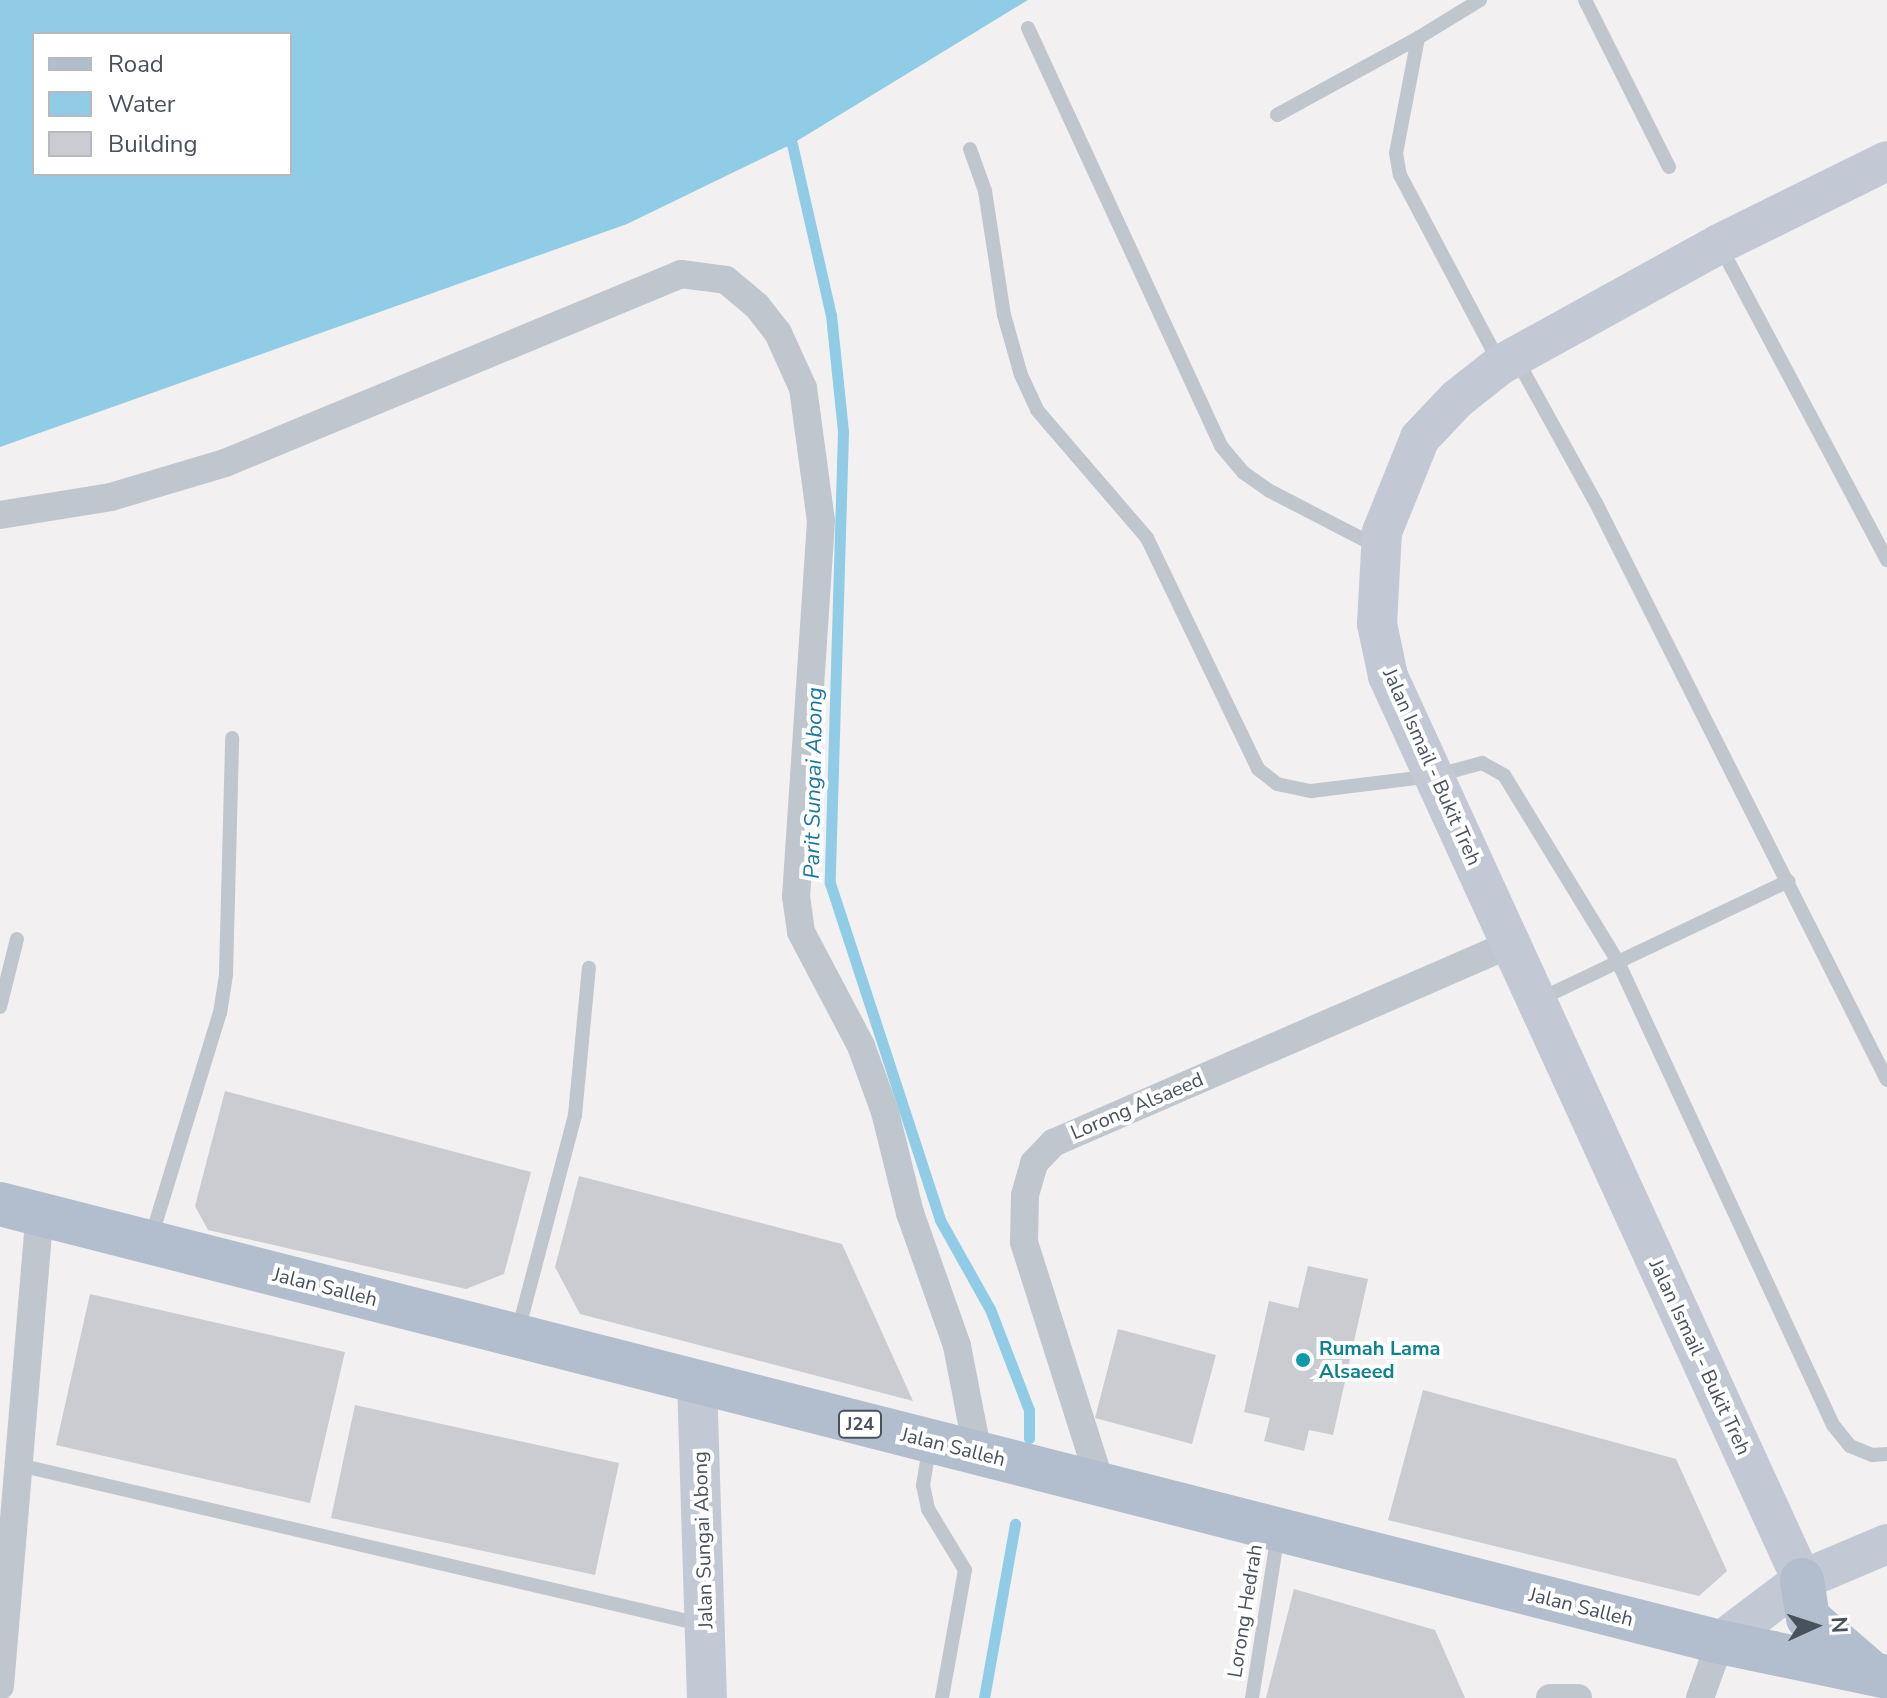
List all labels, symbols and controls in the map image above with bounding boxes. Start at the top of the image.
legend [32,32,292,176]
text: Road [108,48,164,80]
text: Water [108,88,175,120]
text: Building [108,128,198,160]
street label: Jalan Ismail - Bukit Treh [1378,665,1486,869]
water label: Parit Sungai Abong [799,687,829,879]
street label: Lorong Alsaeed [1067,1067,1207,1145]
street label: Jalan Ismail - Bukit Treh [1644,1255,1756,1459]
street label: Jalan Salleh [270,1262,380,1312]
place label: Rumah Lama Alsaeed [1319,1336,1441,1383]
marker: Rumah Lama Alsaeed [1294,1351,1312,1369]
road number: J24 [838,1410,882,1438]
street label: Jalan Salleh [898,1422,1008,1472]
street label: Jalan Sungai Abong [688,1451,718,1629]
street label: Lorong Hedrah [1223,1543,1267,1679]
street label: Jalan Salleh [1526,1582,1636,1632]
north arrow [1775,1586,1855,1666]
text: N [1824,1616,1854,1634]

